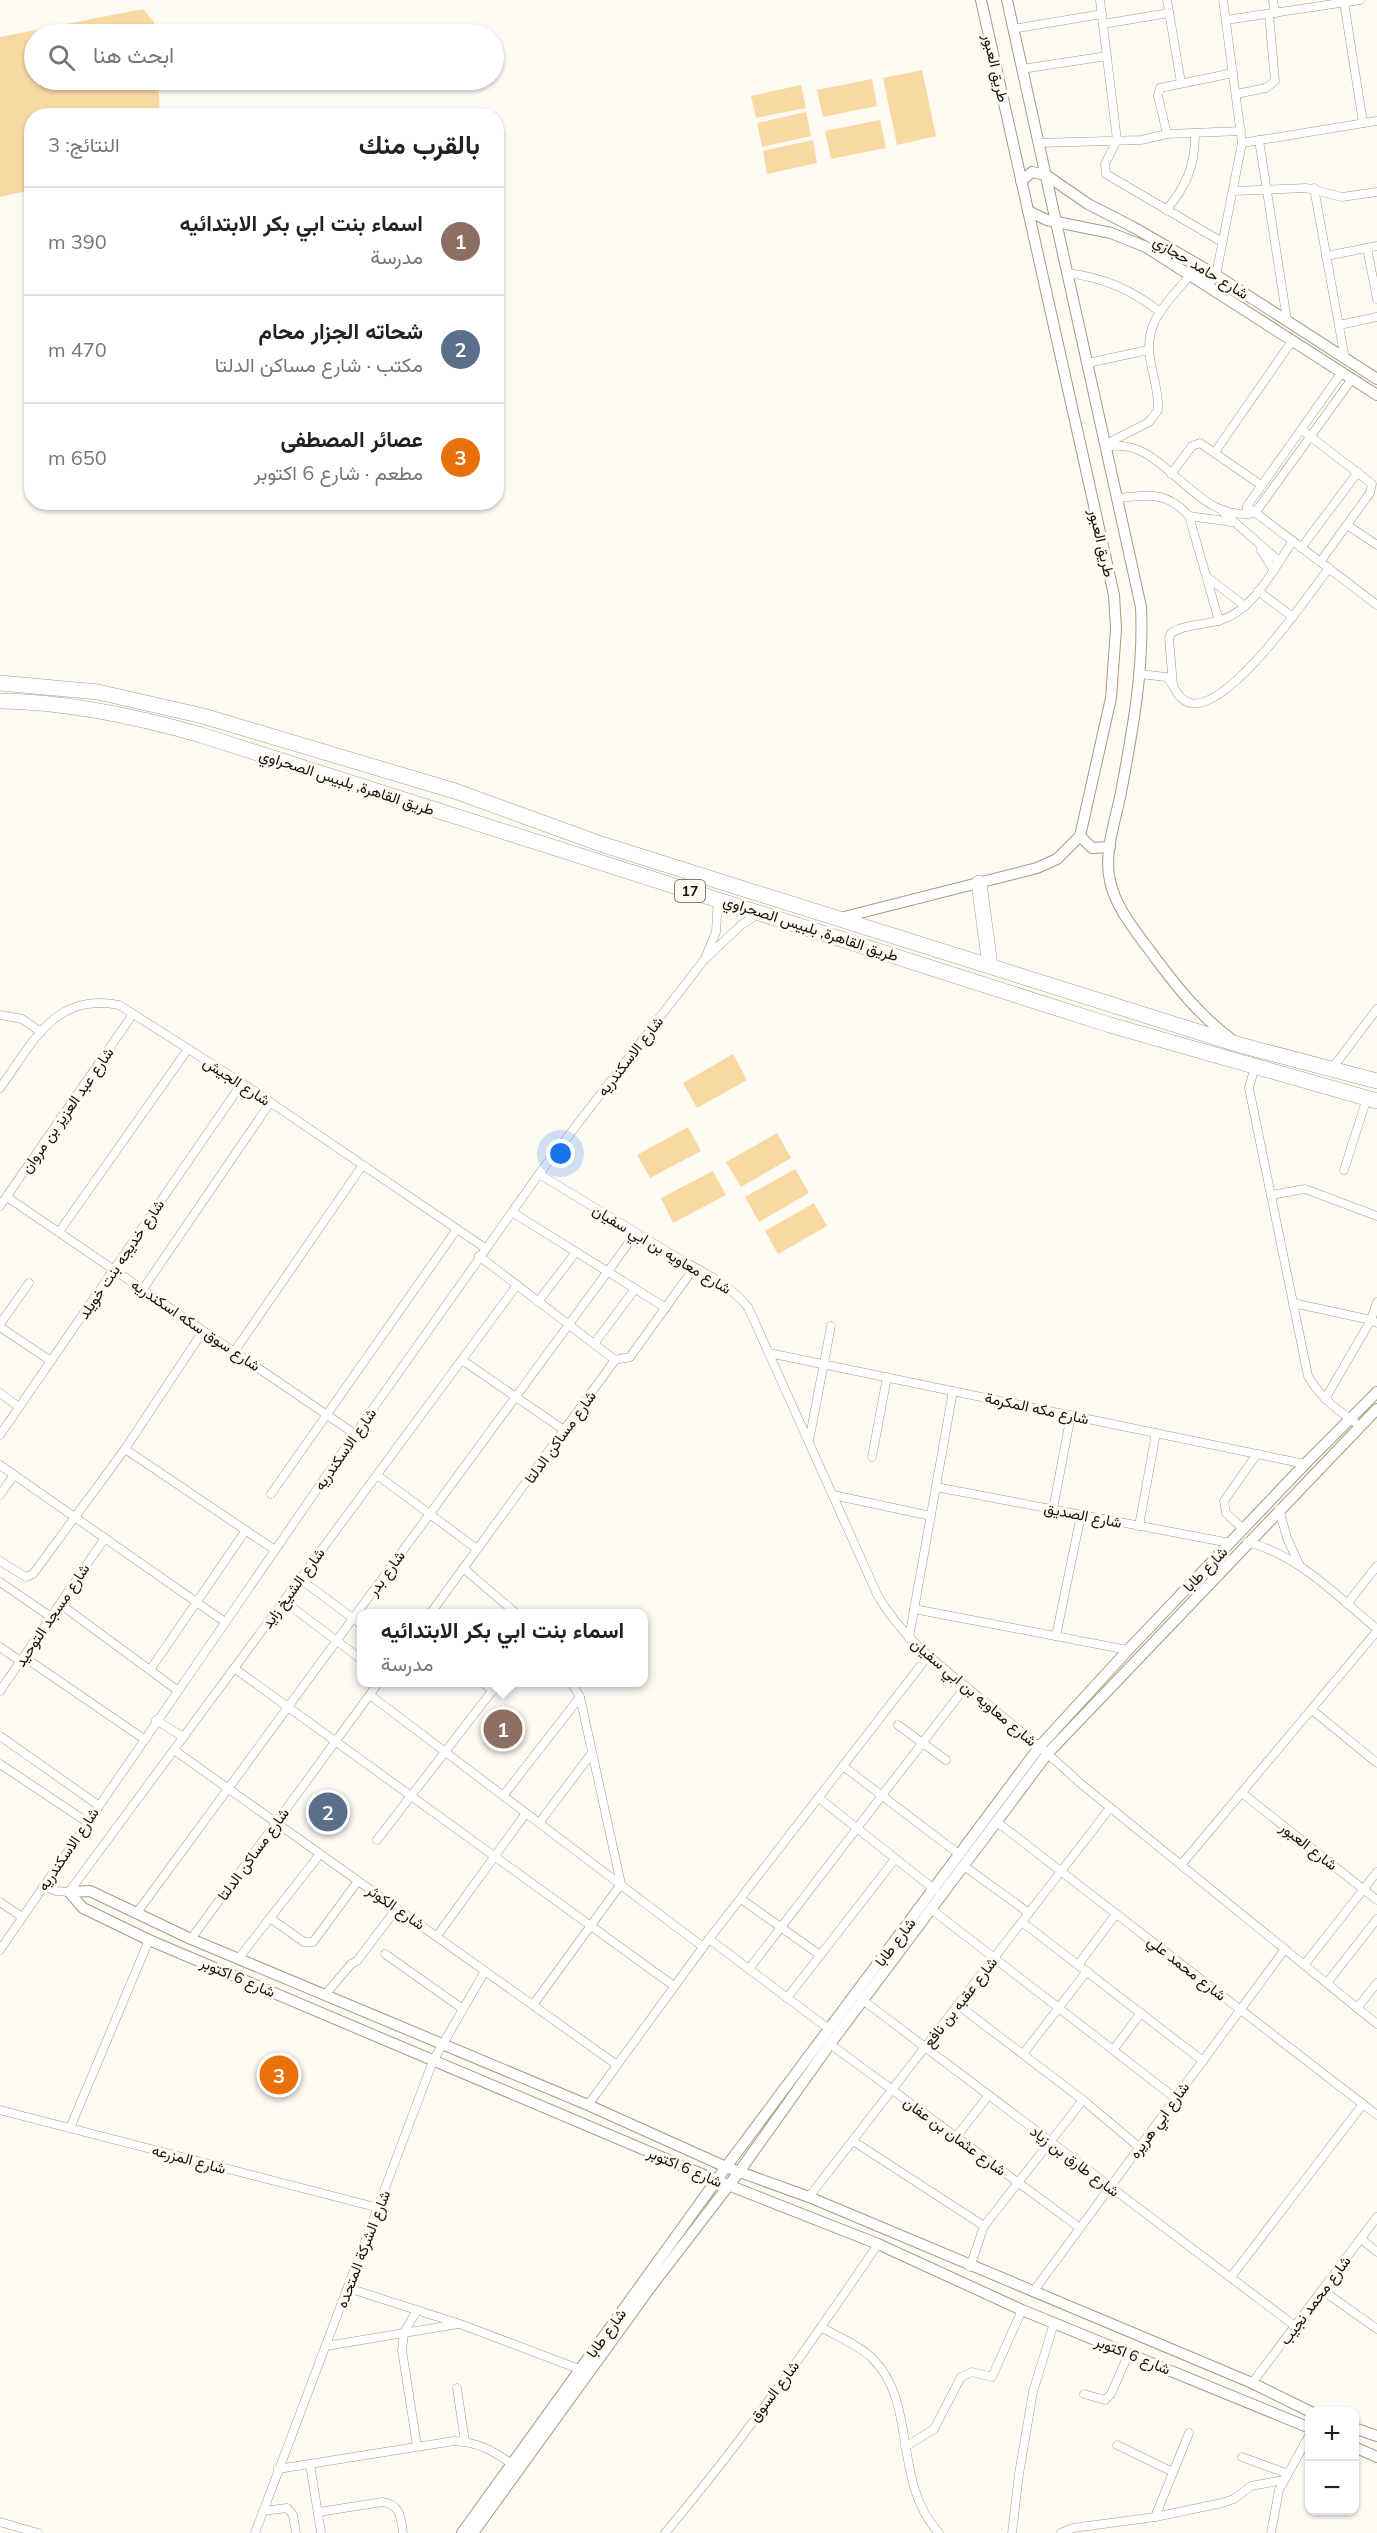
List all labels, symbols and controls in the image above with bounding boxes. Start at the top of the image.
search box [24,24,504,90]
street label: طريق العبور [978,31,1013,104]
icon: search [45,41,78,74]
text: ابحث هنا [93,41,174,69]
text: بالقرب منك [359,128,480,161]
text: النتائج: 3 [48,132,120,157]
text: اسماء بنت ابي بكر الابتدائيه [180,209,423,237]
text: 390 m [48,229,107,254]
text: 1 [455,229,467,254]
street label: شارع حامد حجازي [1148,231,1252,306]
text: مدرسة [370,244,423,269]
text: شحاته الجزار محام [258,317,423,345]
text: 470 m [48,337,107,362]
text: 2 [455,337,467,362]
text: مكتب · شارع مساكن الدلتا [215,352,423,377]
text: عصائر المصطفى [281,425,423,453]
text: 650 m [48,445,107,470]
text: 3 [455,445,467,470]
text: مطعم · شارع 6 اكتوبر [254,460,423,485]
street label: طريق العبور [1084,506,1119,579]
street label: طريق القاهرة, بلبيس الصحراوي [256,745,437,823]
road number: 17 [675,880,705,902]
street label: طريق القاهرة, بلبيس الصحراوي [720,891,901,969]
street label: شارع الاسكندريه [593,1012,669,1101]
street label: شارع عبد العزيز بن مروان [16,1043,119,1178]
street label: شارع الجيش [199,1052,274,1111]
your location [546,1139,575,1168]
street label: شارع خديجه بنت خويلد [74,1195,170,1324]
street label: شارع معاويه بن ابي سفيان [587,1200,735,1301]
street label: شارع سوق سكه اسكندريه [127,1275,264,1377]
street label: شارع مساكن الدلتا [520,1387,602,1488]
street label: شارع مكه المكرمة [983,1388,1091,1430]
street label: شارع الاسكندريه [310,1404,382,1495]
street label: شارع الصديق [1042,1498,1124,1534]
street label: شارع طابا [1179,1542,1233,1597]
street label: شارع الشيخ زايد [257,1544,330,1633]
street label: شارع بدر [363,1546,411,1601]
street label: شارع مسجد التوحيد [11,1560,95,1671]
popup [357,1609,648,1687]
text: اسماء بنت ابي بكر الابتدائيه [381,1616,624,1644]
street label: شارع معاويه بن ابي سفيان [905,1634,1041,1753]
text: مدرسة [381,1651,434,1676]
pin: 1 [484,1706,522,1752]
pin: 2 [308,1790,348,1834]
street label: شارع الاسكندريه [33,1804,105,1895]
street label: شارع مساكن الدلتا [213,1804,295,1905]
street label: شارع العبور [1275,1817,1342,1876]
street label: شارع الكوثر [361,1880,429,1936]
street label: شارع طابا [871,1914,921,1971]
street label: شارع محمد علي [1141,1931,1230,2008]
street label: شارع 6 اكتوبر [196,1952,278,2003]
street label: شارع عقبه بن نافع [919,1953,1003,2052]
pin: 3 [260,2052,298,2098]
street label: شارع ابي هريره [1125,2078,1196,2164]
street label: شارع عثمان بن عفان [899,2092,1010,2181]
street label: شارع طارق بن زياد [1025,2121,1124,2202]
street label: شارع المزرعه [149,2140,228,2180]
street label: شارع 6 اكتوبر [643,2142,725,2193]
street label: شارع الشركة المتحده [332,2187,396,2311]
street label: شارع محمد نجيب [1275,2252,1356,2350]
street label: شارع طابا [582,2305,632,2362]
street label: شارع 6 اكتوبر [1091,2331,1174,2381]
street label: شارع السوق [745,2357,805,2427]
map controls [1305,2407,1359,2515]
button: + [1305,2407,1359,2461]
button: − [1305,2461,1359,2515]

